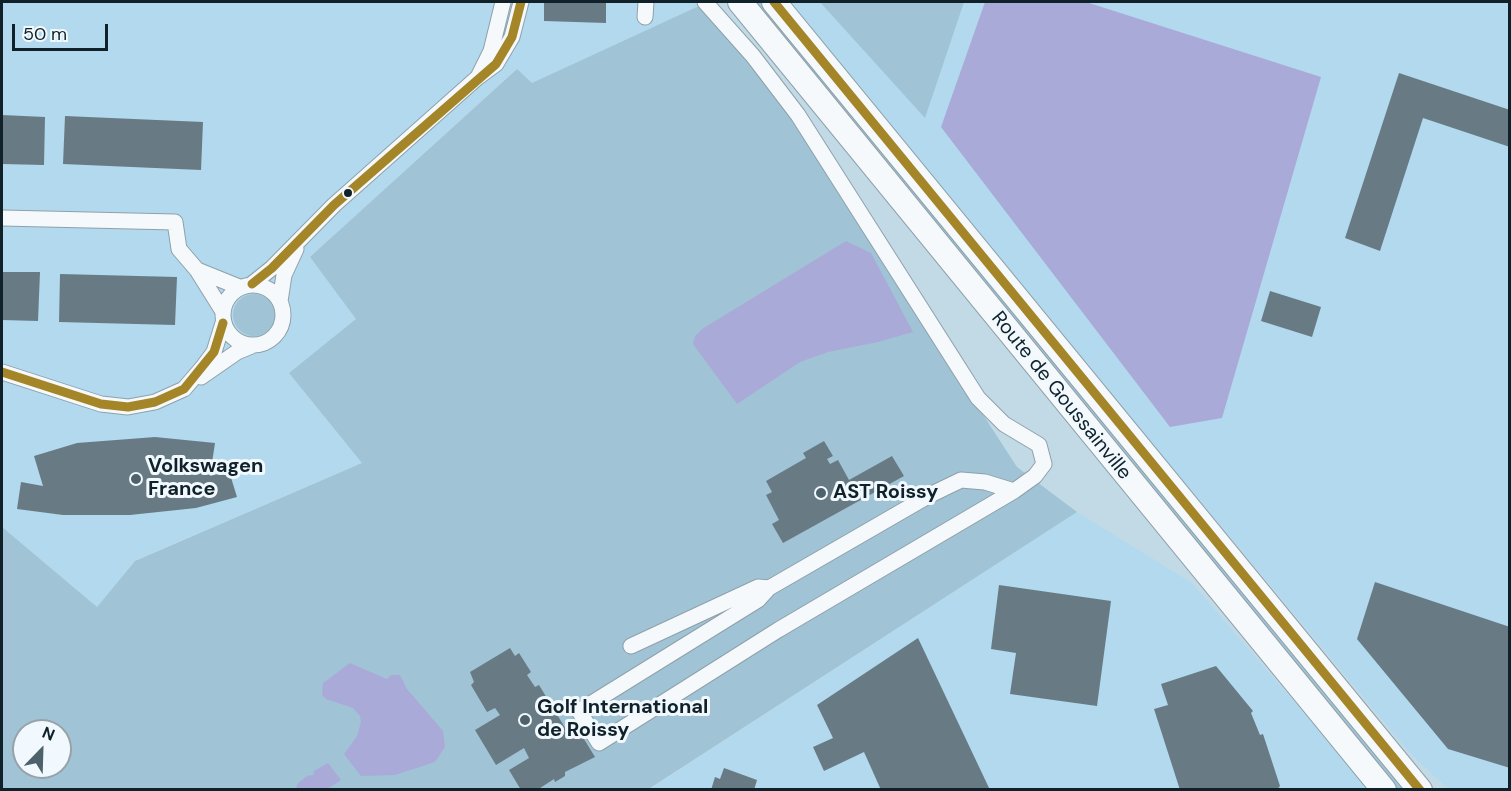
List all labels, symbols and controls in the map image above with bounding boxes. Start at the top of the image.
scale bar [15,12,111,50]
text: 50 m [23,22,67,46]
unlabelled marker [342,187,354,199]
street label: Route de Goussainville [986,307,1136,485]
place label: Volkswagen France [148,455,263,502]
marker: Volkswagen France [129,472,143,486]
place label: AST Roissy [833,481,938,505]
marker: AST Roissy [814,486,828,500]
place label: Golf International de Roissy [537,696,708,743]
marker: Golf International de Roissy [518,713,532,727]
north arrow [12,719,72,779]
text: N [39,722,58,746]

